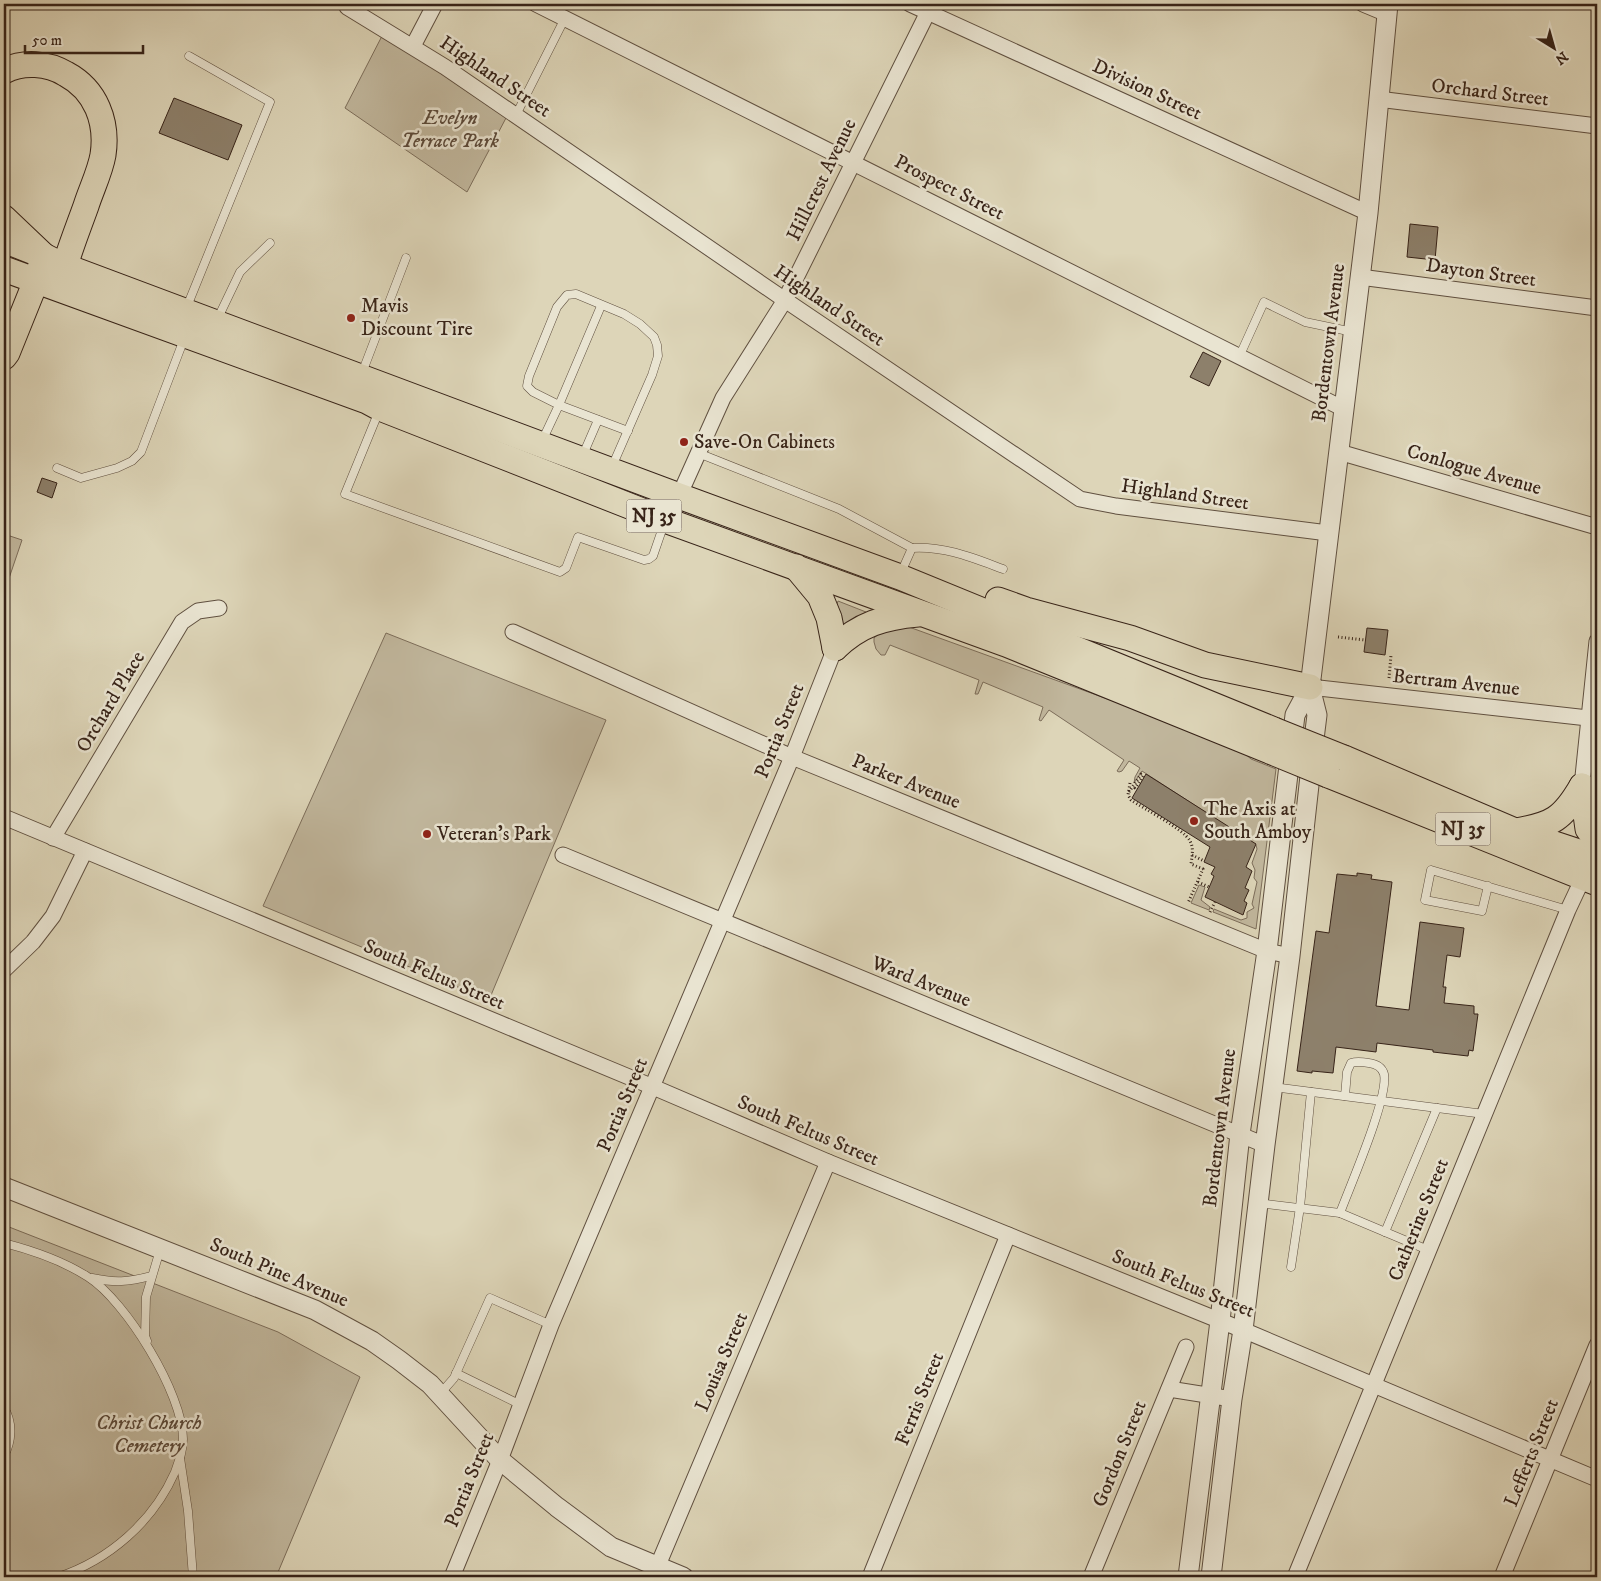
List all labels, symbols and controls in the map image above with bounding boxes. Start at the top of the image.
scale bar [25,22,142,54]
north arrow [1528,22,1578,72]
text: 50 m [32,31,62,50]
street label: Highland Street [435,31,555,123]
text: N [1551,47,1571,69]
street label: Division Street [1088,54,1206,126]
street label: Orchard Street [1430,73,1550,113]
park label: Evelyn Terrace Park [401,106,500,154]
street label: Hillcrest Avenue [782,115,862,245]
street label: Prospect Street [890,150,1008,226]
street label: Dayton Street [1424,253,1538,293]
street label: Highland Street [769,260,889,352]
street label: Bordentown Avenue [1307,262,1351,424]
place label: Mavis Discount Tire [361,294,473,342]
marker: Mavis Discount Tire [345,312,357,324]
place label: Save-On Cabinets [694,430,835,455]
marker: Save-On Cabinets [678,436,690,448]
street label: Conlogue Avenue [1404,439,1544,501]
street label: Highland Street [1120,474,1250,516]
road number: NJ 35 [626,500,682,532]
street label: Orchard Place [71,647,151,757]
street label: Bertram Avenue [1391,664,1521,702]
street label: Portia Street [750,680,810,782]
street label: Parker Avenue [848,749,964,815]
place label: The Axis at South Amboy [1204,797,1312,845]
road number: NJ 35 [1436,812,1490,846]
marker: The Axis at South Amboy [1188,815,1200,827]
place label: Veteran's Park [436,822,551,847]
marker: Veteran's Park [421,828,433,840]
street label: South Feltus Street [359,934,509,1016]
street label: Ward Avenue [867,950,974,1013]
street label: Bordentown Avenue [1198,1047,1242,1209]
street label: Portia Street [592,1054,654,1156]
street label: South Feltus Street [733,1090,883,1172]
street label: Catherine Street [1383,1155,1455,1285]
street label: South Pine Avenue [206,1232,352,1314]
street label: South Feltus Street [1108,1244,1258,1324]
street label: Louisa Street [690,1308,754,1416]
street label: Ferris Street [890,1349,950,1449]
street label: Lefferts Street [1499,1395,1565,1511]
street label: Gordon Street [1087,1397,1153,1511]
park label: Christ Church Cemetery [96,1411,202,1459]
street label: Portia Street [440,1429,500,1531]

